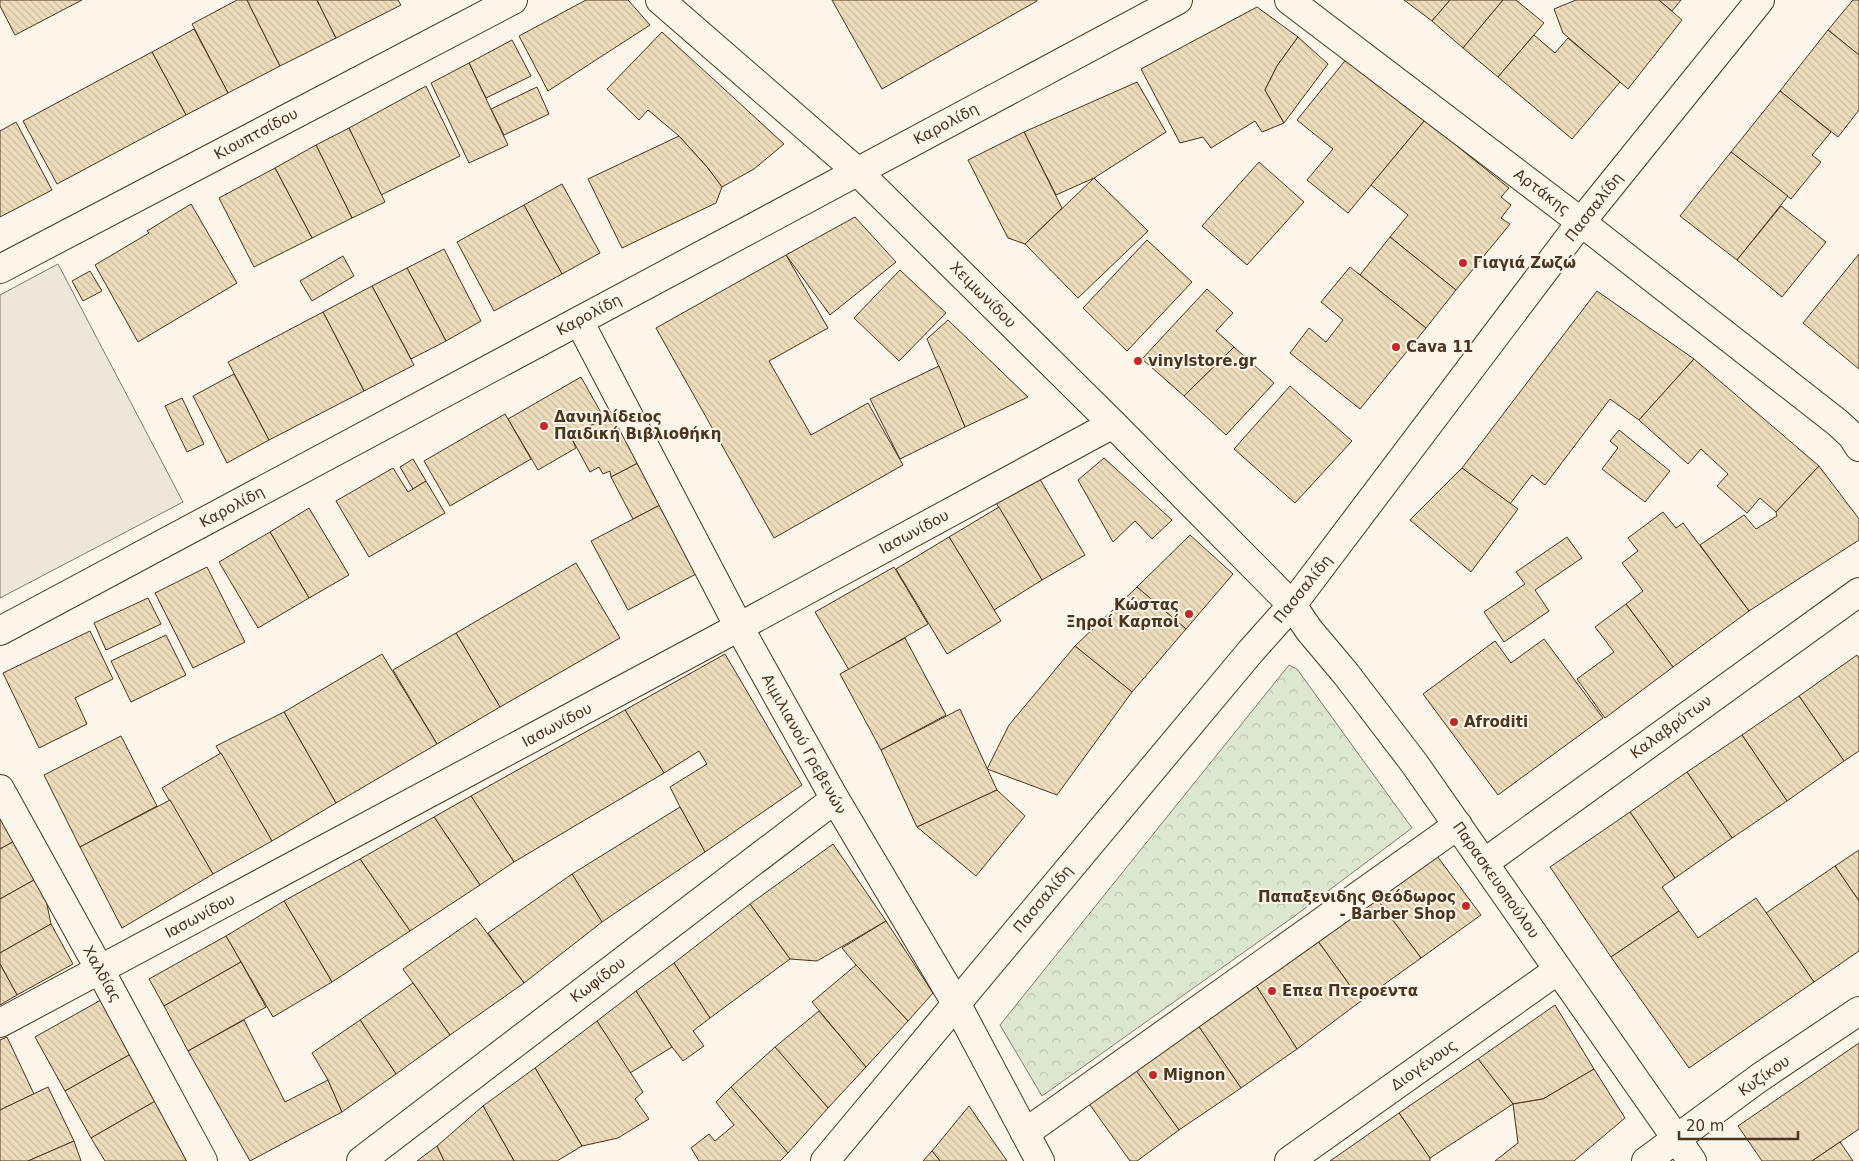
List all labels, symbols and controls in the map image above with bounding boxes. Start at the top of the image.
street label: Καρολίδη [910,99,982,149]
street label: Κιουπτσίδου [211,104,301,164]
street label: Αρτάκης [1510,165,1574,219]
street label: Πασσαλίδη [1561,169,1627,245]
place label: Γιαγιά Ζωζώ [1473,254,1576,272]
marker: Γιαγιά Ζωζώ [1457,257,1469,269]
street label: Χειμωνίδου [946,258,1020,332]
street label: Καρολίδη [553,290,625,340]
place label: Cava 11 [1406,338,1473,356]
marker: Cava 11 [1390,341,1402,353]
place label: vinylstore.gr [1148,352,1257,370]
marker: vinylstore.gr [1132,355,1144,367]
place label: Δανιηλίδειος Παιδική Βιβλιοθήκη [554,408,721,443]
marker: Δανιηλίδειος Παιδική Βιβλιοθήκη [538,420,550,432]
street label: Καρολίδη [196,482,268,532]
street label: Ιασωνίδου [876,506,952,558]
street label: Πασσαλίδη [1270,551,1336,627]
place label: Κώστας Ξηροί Καρποί [1066,596,1179,631]
marker: Κώστας Ξηροί Καρποί [1183,608,1195,620]
street label: Αιμιλιανού Γρεβενών [758,671,850,817]
street label: Καλαβρύτων [1627,691,1715,763]
street label: Ιασωνίδου [519,699,595,751]
place label: Afroditi [1464,713,1528,731]
marker: Afroditi [1448,716,1460,728]
street label: Παρασκευοπούλου [1449,818,1543,942]
street label: Πασσαλίδη [1010,862,1076,936]
place label: Παπαξενιδης Θεόδωρος - Barber Shop [1258,888,1456,923]
street label: Ιασωνίδου [162,890,238,942]
marker: Παπαξενιδης Θεόδωρος - Barber Shop [1460,900,1472,912]
street label: Χαλδίας [79,943,125,1005]
street label: Κωφίδου [567,953,629,1007]
place label: Επεα Πτεροεντα [1282,982,1418,1000]
marker: Επεα Πτεροεντα [1266,985,1278,997]
street label: Διογένους [1387,1036,1461,1094]
street label: Κυζίκου [1735,1052,1793,1100]
place label: Mignon [1163,1066,1225,1084]
marker: Mignon [1147,1069,1159,1081]
scale bar [1679,1108,1798,1140]
text: 20 m [1686,1117,1724,1135]

